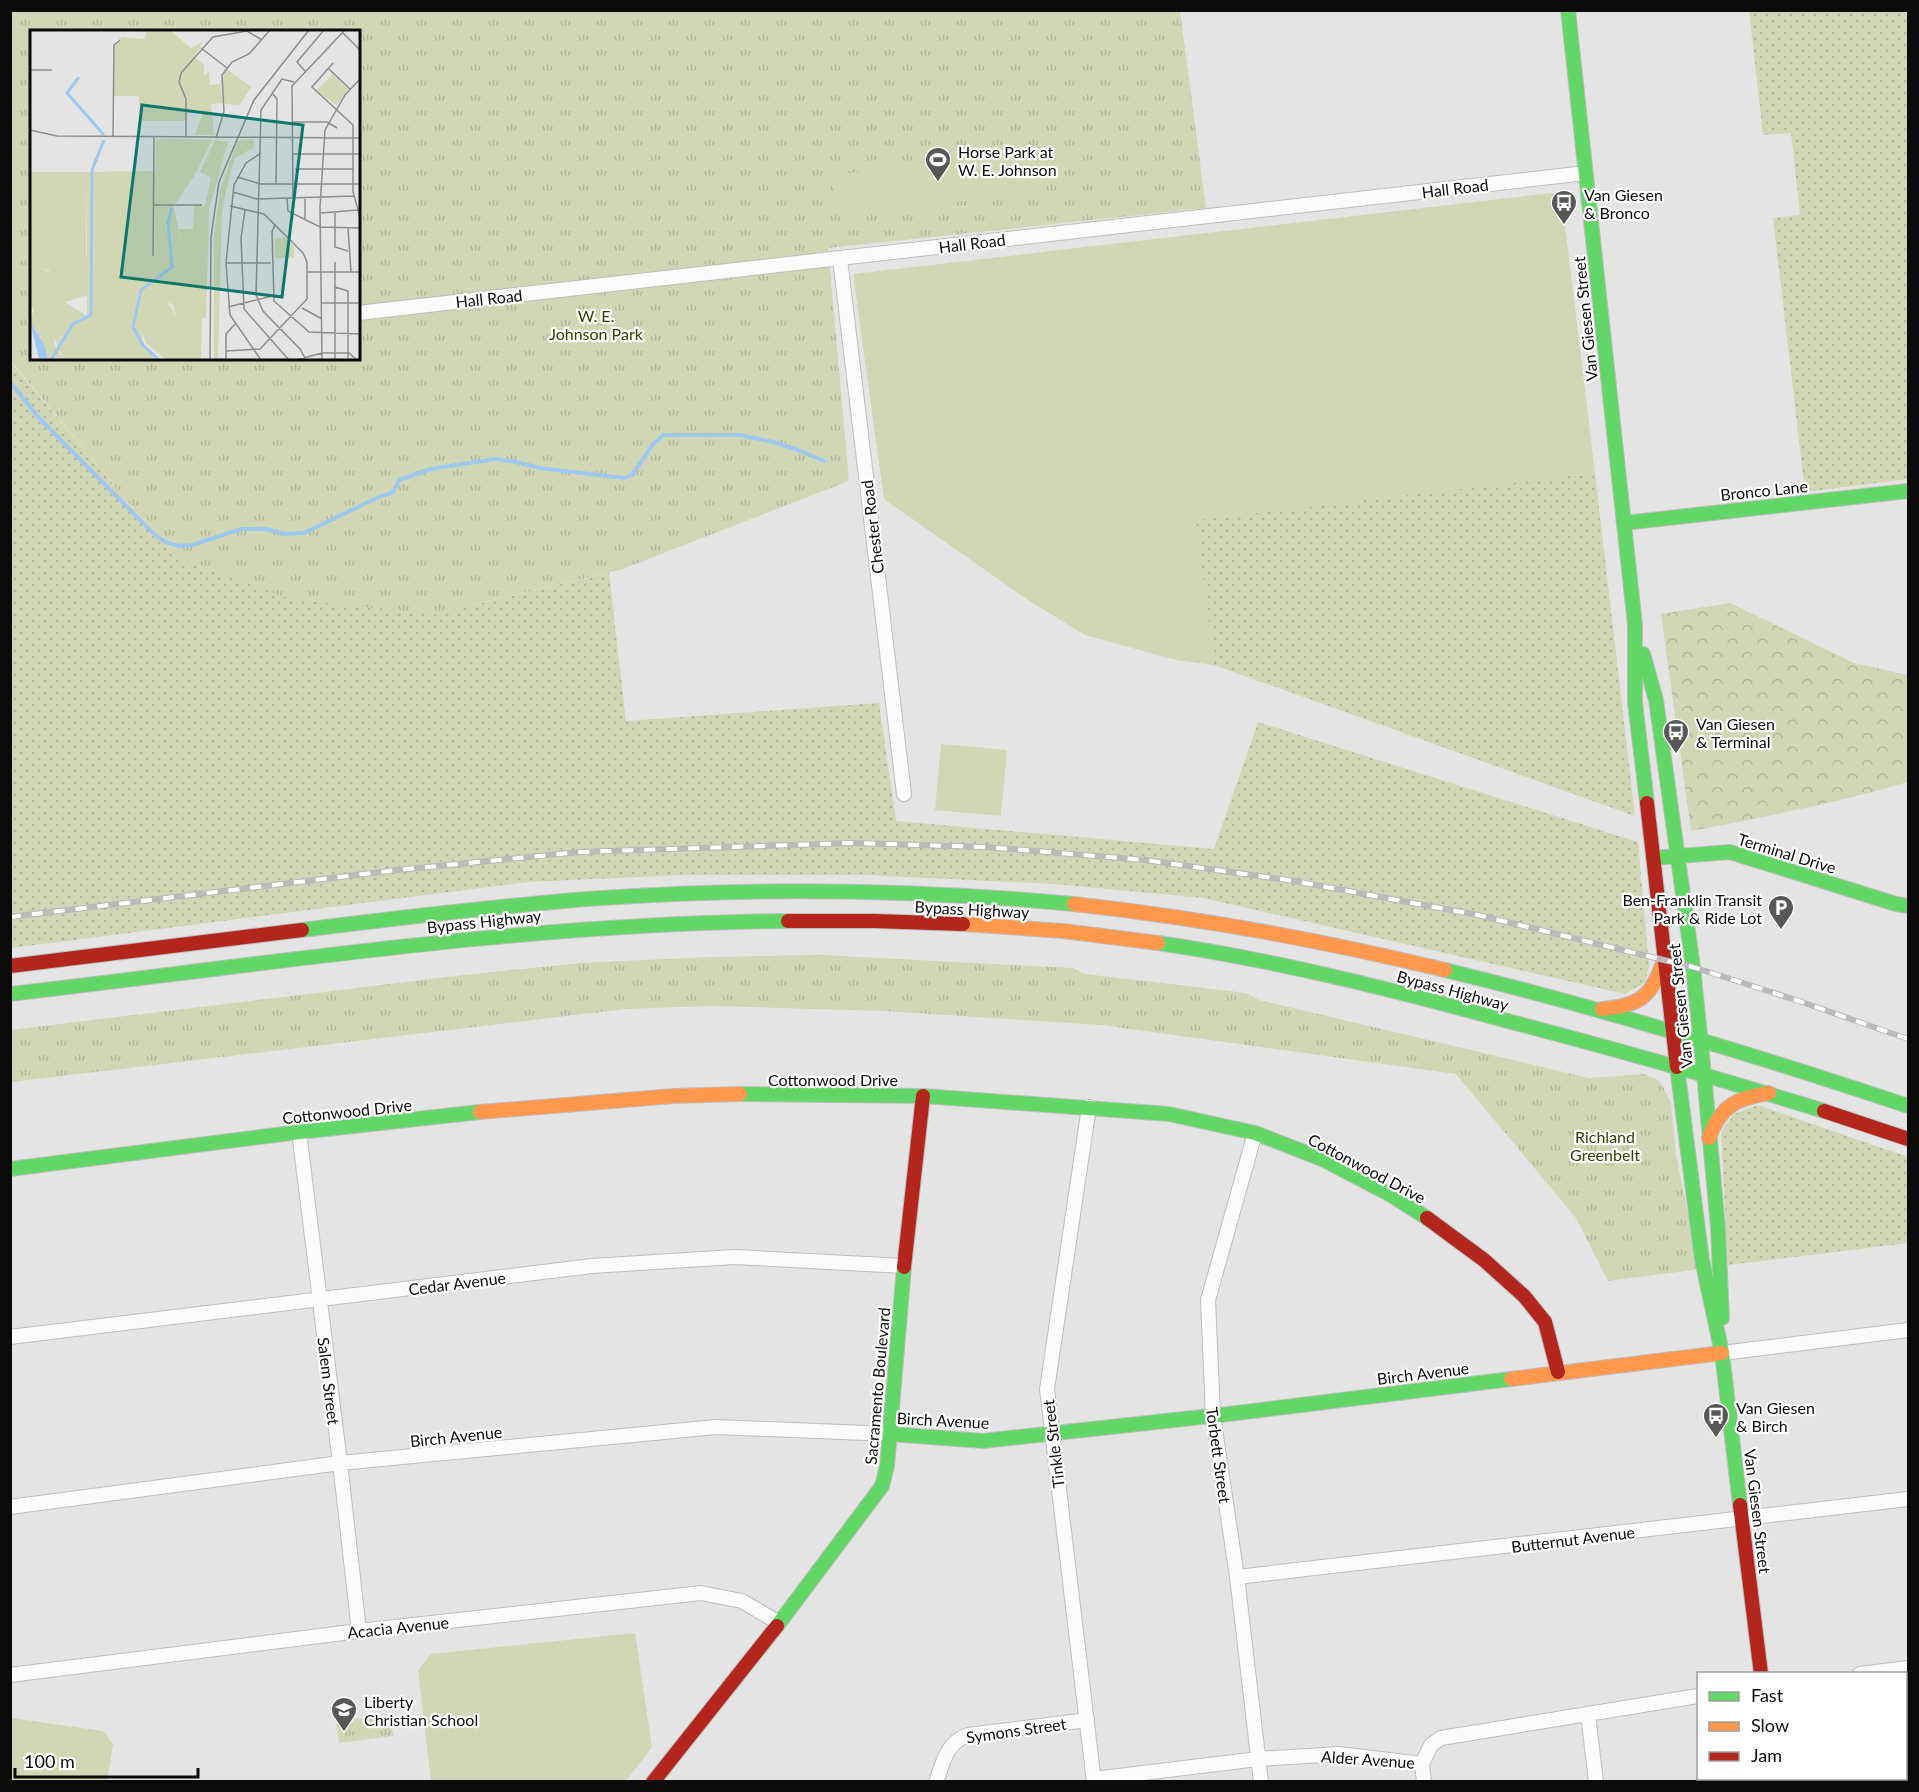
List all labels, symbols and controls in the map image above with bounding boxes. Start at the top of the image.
inset map [30,30,360,360]
place label: Horse Park at W. E. Johnson [958,142,1057,179]
sports icon: Horse Park at W. E. Johnson [923,145,953,183]
street label: Hall Road [1421,174,1489,202]
place label: Van Giesen & Bronco [1584,185,1663,222]
bus stop icon: Van Giesen & Bronco [1549,188,1579,226]
street label: Hall Road [938,229,1006,257]
street label: Van Giesen Street [1569,256,1601,382]
street label: Hall Road [455,285,523,311]
park label: W. E. Johnson Park [549,306,644,343]
street label: Bronco Lane [1719,476,1809,504]
street label: Chester Road [857,479,887,575]
place label: Van Giesen & Terminal [1696,714,1775,751]
bus stop icon: Van Giesen & Terminal [1661,717,1691,755]
street label: Terminal Drive [1736,829,1838,877]
place label: Ben-Franklin Transit Park & Ride Lot [1622,890,1762,927]
parking icon: Ben-Franklin Transit Park & Ride Lot [1766,893,1796,931]
street label: Bypass Highway [914,897,1031,922]
street label: Bypass Highway [426,905,543,936]
street label: Van Giesen Street [1664,943,1696,1069]
street label: Bypass Highway [1395,966,1512,1014]
street label: Cottonwood Drive [768,1070,898,1089]
street label: Cottonwood Drive [281,1095,413,1127]
park label: Richland Greenbelt [1570,1127,1640,1164]
street label: Cottonwood Drive [1305,1129,1429,1207]
street label: Cedar Avenue [407,1268,507,1298]
street label: Sacramento Boulevard [861,1307,893,1465]
street label: Salem Street [314,1336,344,1426]
street label: Birch Avenue [1376,1358,1470,1388]
place label: Van Giesen & Birch [1736,1398,1815,1435]
street label: Tinkle Street [1038,1399,1068,1489]
bus stop icon: Van Giesen & Birch [1701,1401,1731,1439]
street label: Torbett Street [1203,1406,1235,1505]
street label: Birch Avenue [896,1408,990,1432]
street label: Birch Avenue [409,1422,503,1450]
street label: Van Giesen Street [1741,1448,1775,1574]
street label: Butternut Avenue [1510,1522,1636,1556]
street label: Acacia Avenue [346,1612,450,1642]
legend [1697,1672,1907,1780]
text: Fast [1751,1684,1784,1706]
place label: Liberty Christian School [364,1692,478,1729]
school or university icon: Liberty Christian School [329,1695,359,1733]
street label: Symons Street [965,1714,1068,1746]
text: Slow [1751,1714,1789,1736]
scale bar [15,1741,198,1779]
text: Jam [1751,1744,1782,1766]
street label: Alder Avenue [1320,1746,1416,1772]
text: 100 m [24,1750,75,1772]

